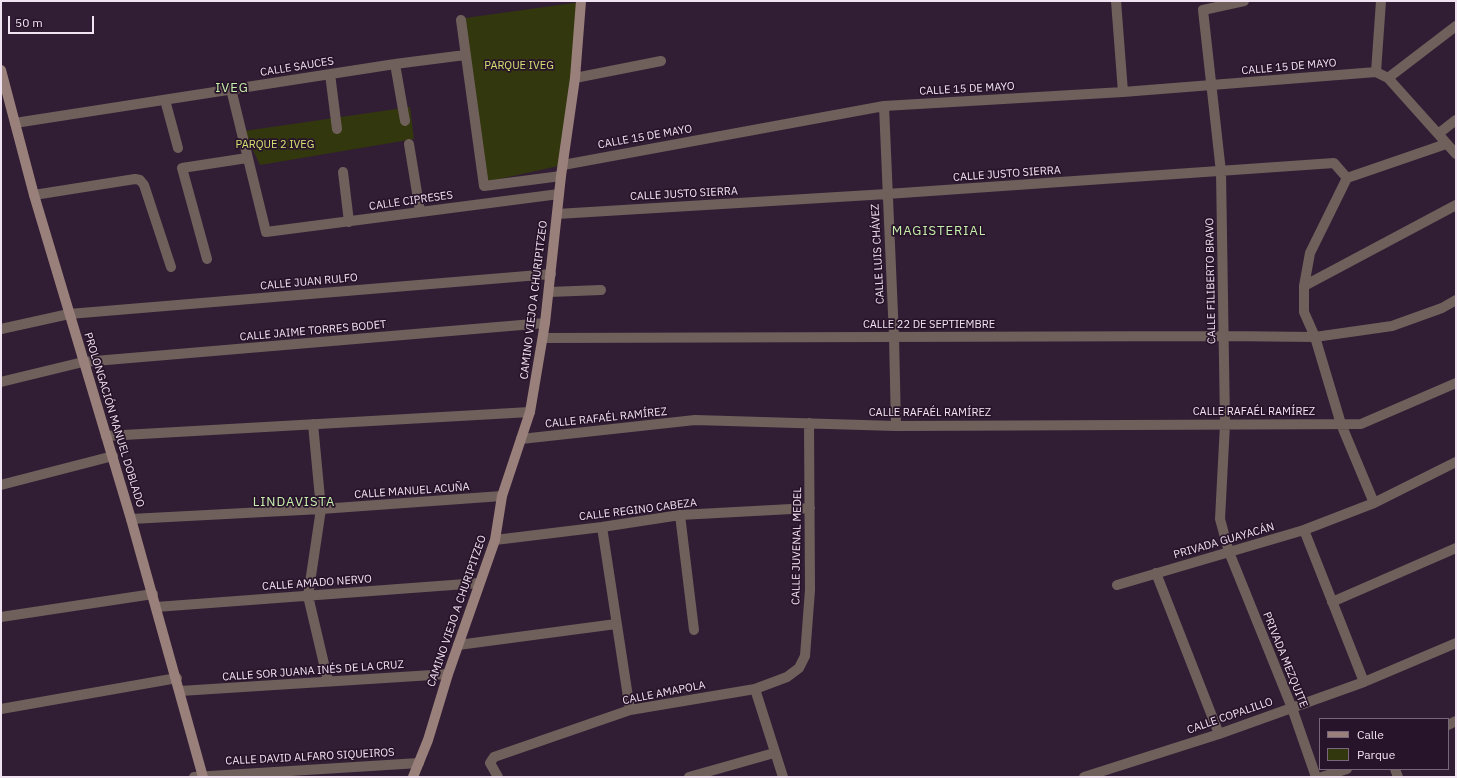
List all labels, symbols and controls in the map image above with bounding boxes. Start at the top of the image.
scale bar [10,8,96,34]
text: 50 m [15,15,43,30]
street label: CALLE SAUCES [259,55,335,79]
street label: CALLE 15 DE MAYO [1241,56,1337,78]
park label: PARQUE IVEG [484,59,554,73]
district label: IVEG [215,80,249,96]
street label: CALLE 15 DE MAYO [919,80,1015,98]
street label: CALLE 15 DE MAYO [597,122,693,152]
park label: PARQUE 2 IVEG [236,138,314,152]
street label: CALLE JUSTO SIERRA [953,164,1061,184]
street label: CALLE JUSTO SIERRA [630,185,738,203]
street label: CALLE CIPRESES [368,189,454,213]
street label: CALLE LUIS CHÁVEZ [869,203,887,305]
street label: CALLE FILIBERTO BRAVO [1203,218,1219,344]
street label: CAMINO VIEJO A CHURIPITZEO [518,220,550,380]
district label: MAGISTERIAL [892,223,986,239]
street label: CALLE JUAN RULFO [260,271,358,293]
street label: CALLE JAIME TORRES BODET [239,318,387,344]
street label: CALLE 22 DE SEPTIEMBRE [863,318,995,332]
street label: PROLONGACIÓN MANUEL DOBLADO [81,331,147,509]
street label: CALLE RAFAÉL RAMÍREZ [544,405,668,431]
street label: CALLE RAFAÉL RAMÍREZ [1193,405,1315,419]
street label: CALLE RAFAÉL RAMÍREZ [869,406,991,420]
street label: CALLE MANUEL ACUÑA [354,480,470,502]
street label: CALLE JUVENAL MEDEL [789,487,805,605]
district label: LINDAVISTA [253,494,335,510]
street label: CALLE REGINO CABEZA [578,496,698,524]
street label: PRIVADA GUAYACÁN [1172,520,1276,562]
street label: CAMINO VIEJO A CHURIPITZEO [425,533,489,689]
street label: CALLE AMADO NERVO [262,573,372,593]
street label: PRIVADA MEZQUITE [1260,610,1310,710]
street label: CALLE SOR JUANA INÉS DE LA CRUZ [222,658,404,684]
street label: CALLE AMAPOLA [621,678,707,708]
street label: CALLE COPALILLO [1185,695,1275,737]
legend [1319,718,1449,770]
text: Calle [1357,727,1384,742]
street label: CALLE DAVID ALFARO SIQUEIROS [225,746,395,768]
text: Parque [1357,747,1395,762]

